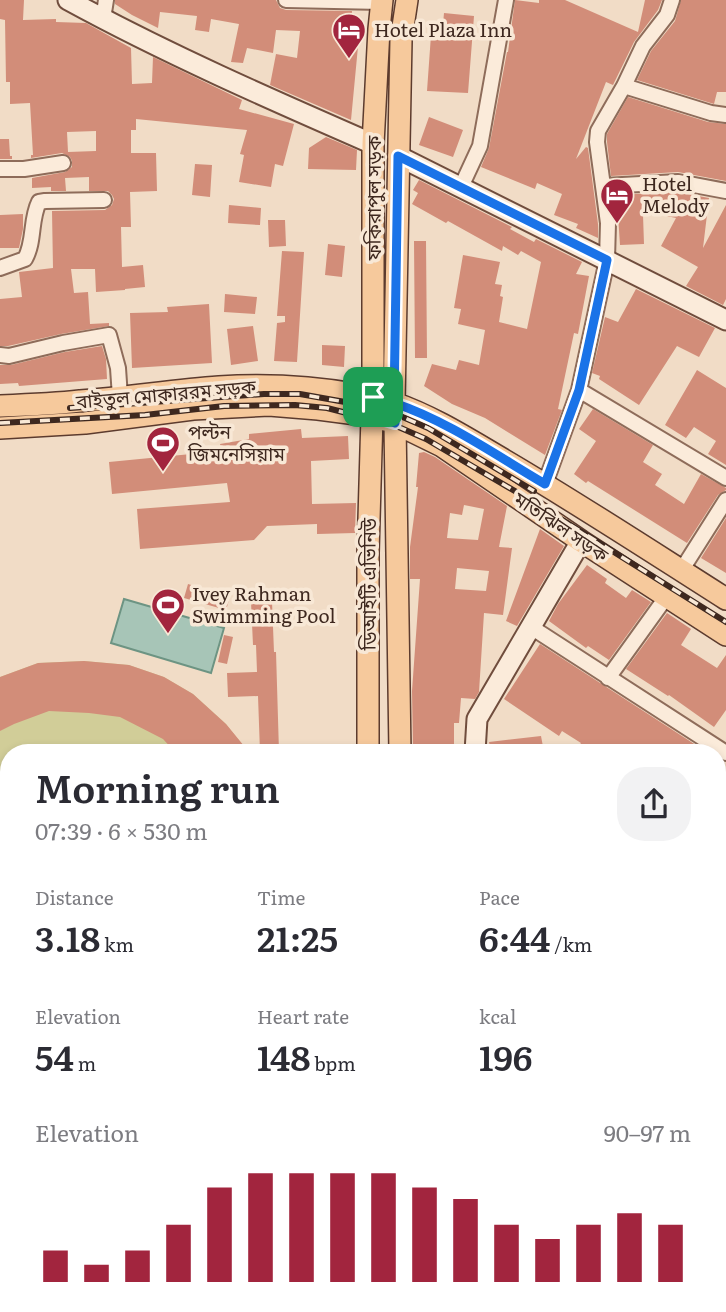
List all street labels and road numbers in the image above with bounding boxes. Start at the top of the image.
street label: ফকিরাপুল সড়ক [359,135,387,261]
street label: বাইতুল মোকাররম সড়ক [74,371,258,415]
street label: মতিঝিল সড়ক [508,484,615,569]
street label: ডিআইটি এভিনিউ [354,517,382,651]

